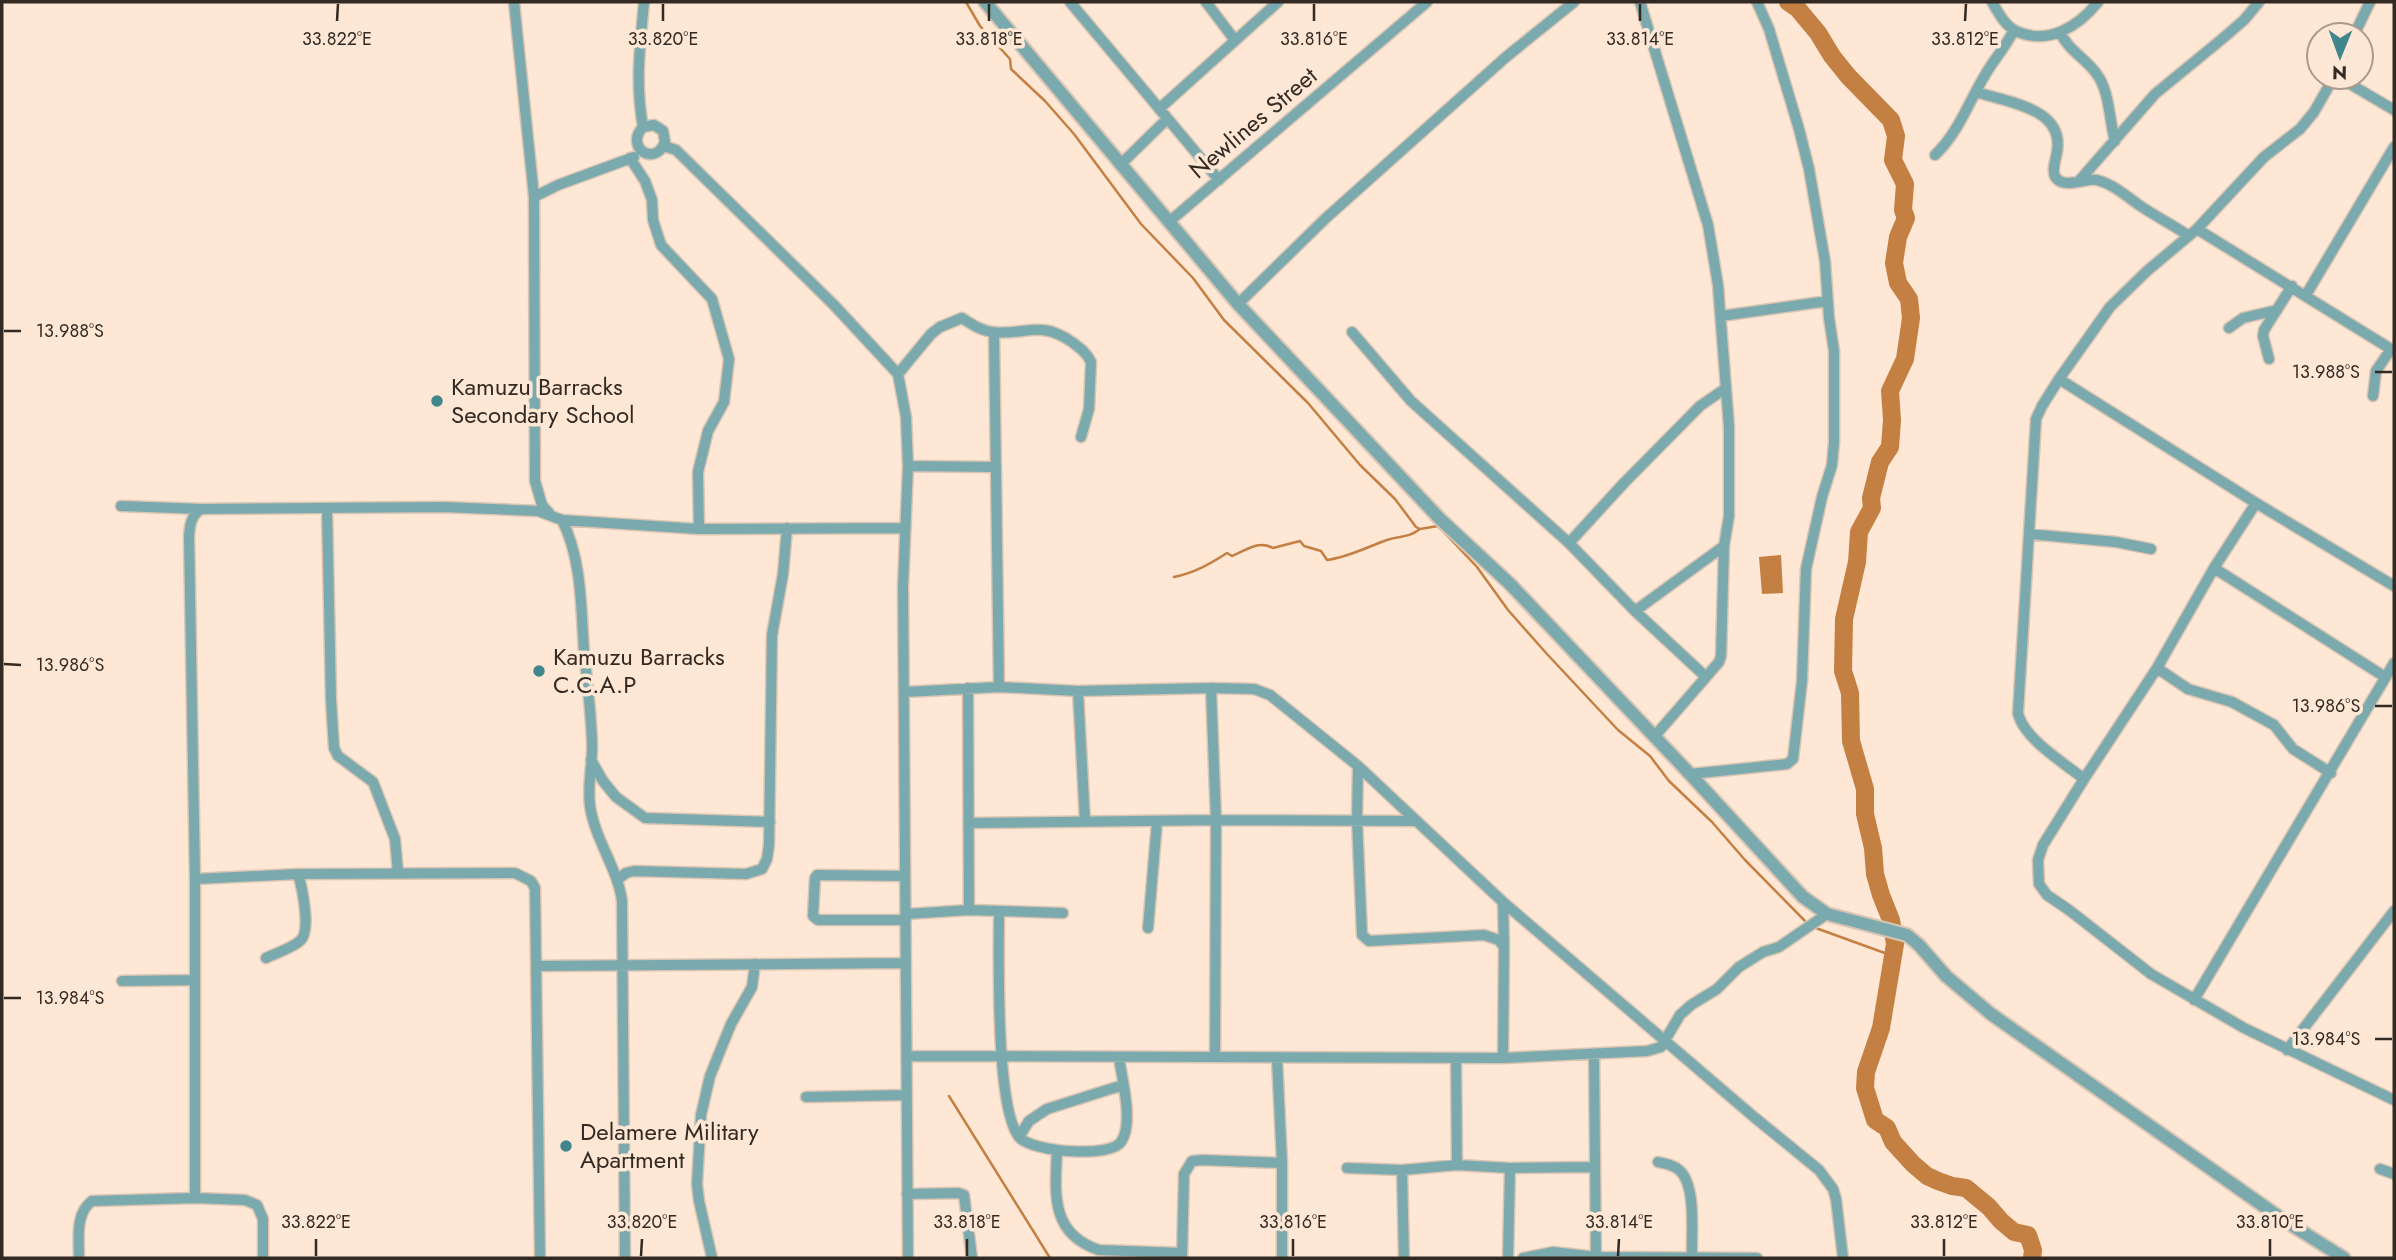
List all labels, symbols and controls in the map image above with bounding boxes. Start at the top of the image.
north arrow [2305,21,2375,91]
text: 33.822°E [302,26,372,52]
text: 33.820°E [628,26,698,52]
text: 33.818°E [955,26,1023,52]
text: 33.816°E [1280,26,1348,52]
text: 33.814°E [1606,26,1674,52]
text: 33.812°E [1931,26,1999,52]
street label: Newlines Street [1181,58,1325,187]
text: N [2332,59,2347,86]
text: 13.988°S [36,318,104,344]
text: 13.988°S [2292,359,2360,385]
place label: Kamuzu Barracks Secondary School [451,369,635,432]
marker: Kamuzu Barracks Secondary School [429,393,445,409]
place label: Kamuzu Barracks C.C.A.P [553,639,725,702]
text: 13.986°S [36,652,104,678]
marker: Kamuzu Barracks C.C.A.P [531,663,547,679]
text: 13.986°S [2292,693,2360,719]
text: 13.984°S [36,985,104,1011]
text: 13.984°S [2292,1026,2360,1052]
place label: Delamere Military Apartment [580,1114,759,1177]
marker: Delamere Military Apartment [558,1138,574,1154]
text: 33.822°E [281,1209,351,1235]
text: 33.820°E [607,1209,677,1235]
text: 33.818°E [933,1209,1001,1235]
text: 33.816°E [1259,1209,1327,1235]
text: 33.814°E [1585,1209,1653,1235]
text: 33.812°E [1910,1209,1978,1235]
text: 33.810°E [2236,1209,2304,1235]

